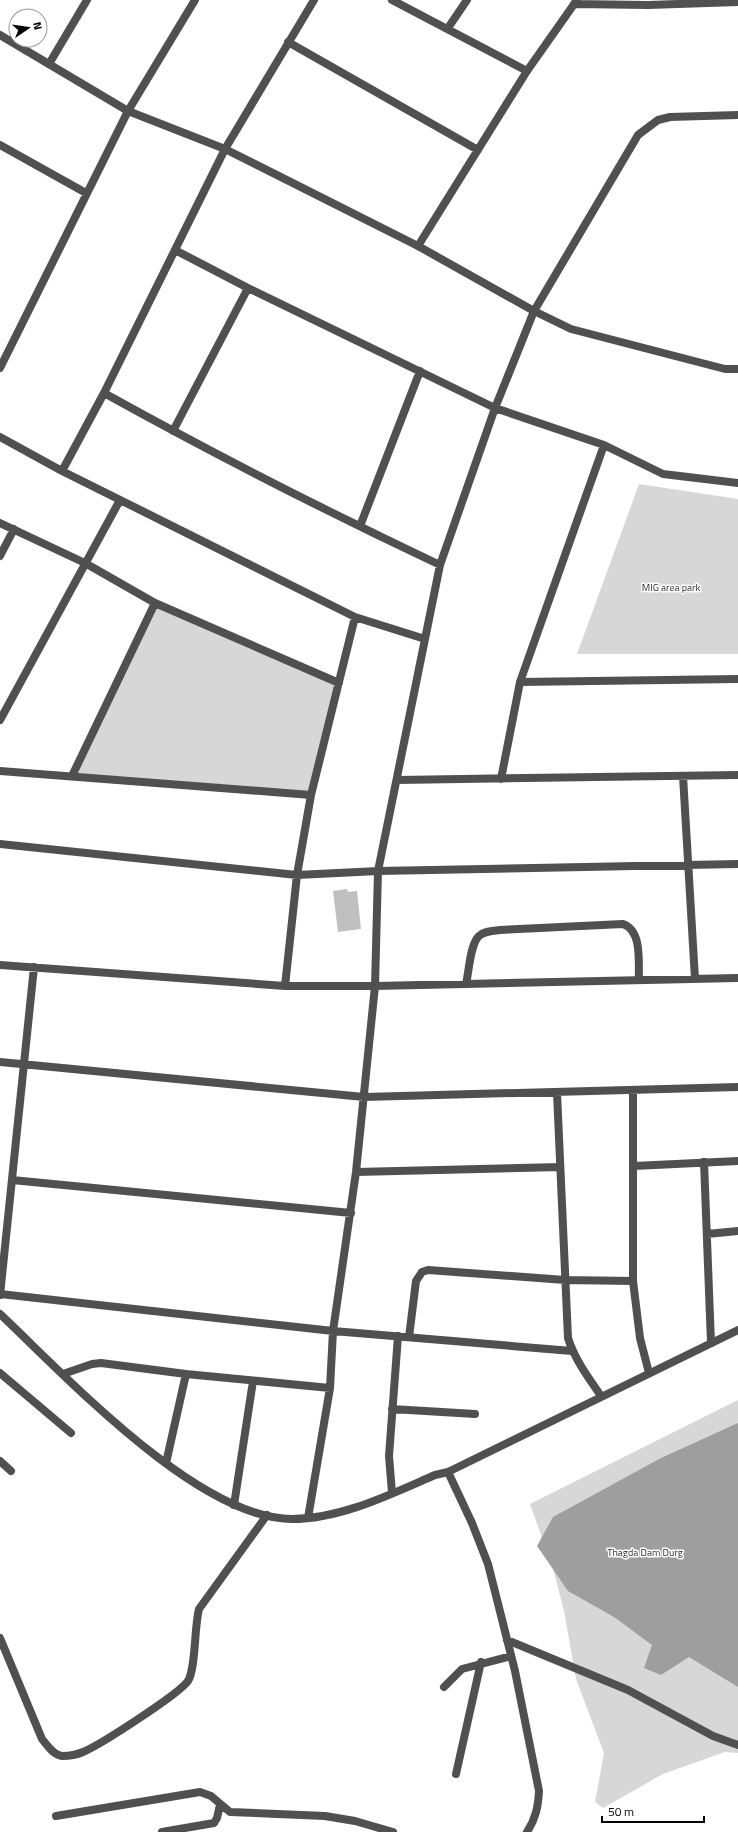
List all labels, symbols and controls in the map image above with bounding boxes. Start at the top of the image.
north arrow [8,8,48,48]
text: N [29,20,46,31]
park label: MIG area park [642,580,700,595]
park label: Thagda Dam Durg [607,1545,683,1560]
scale bar [602,1798,704,1824]
text: 50 m [608,1802,634,1821]

